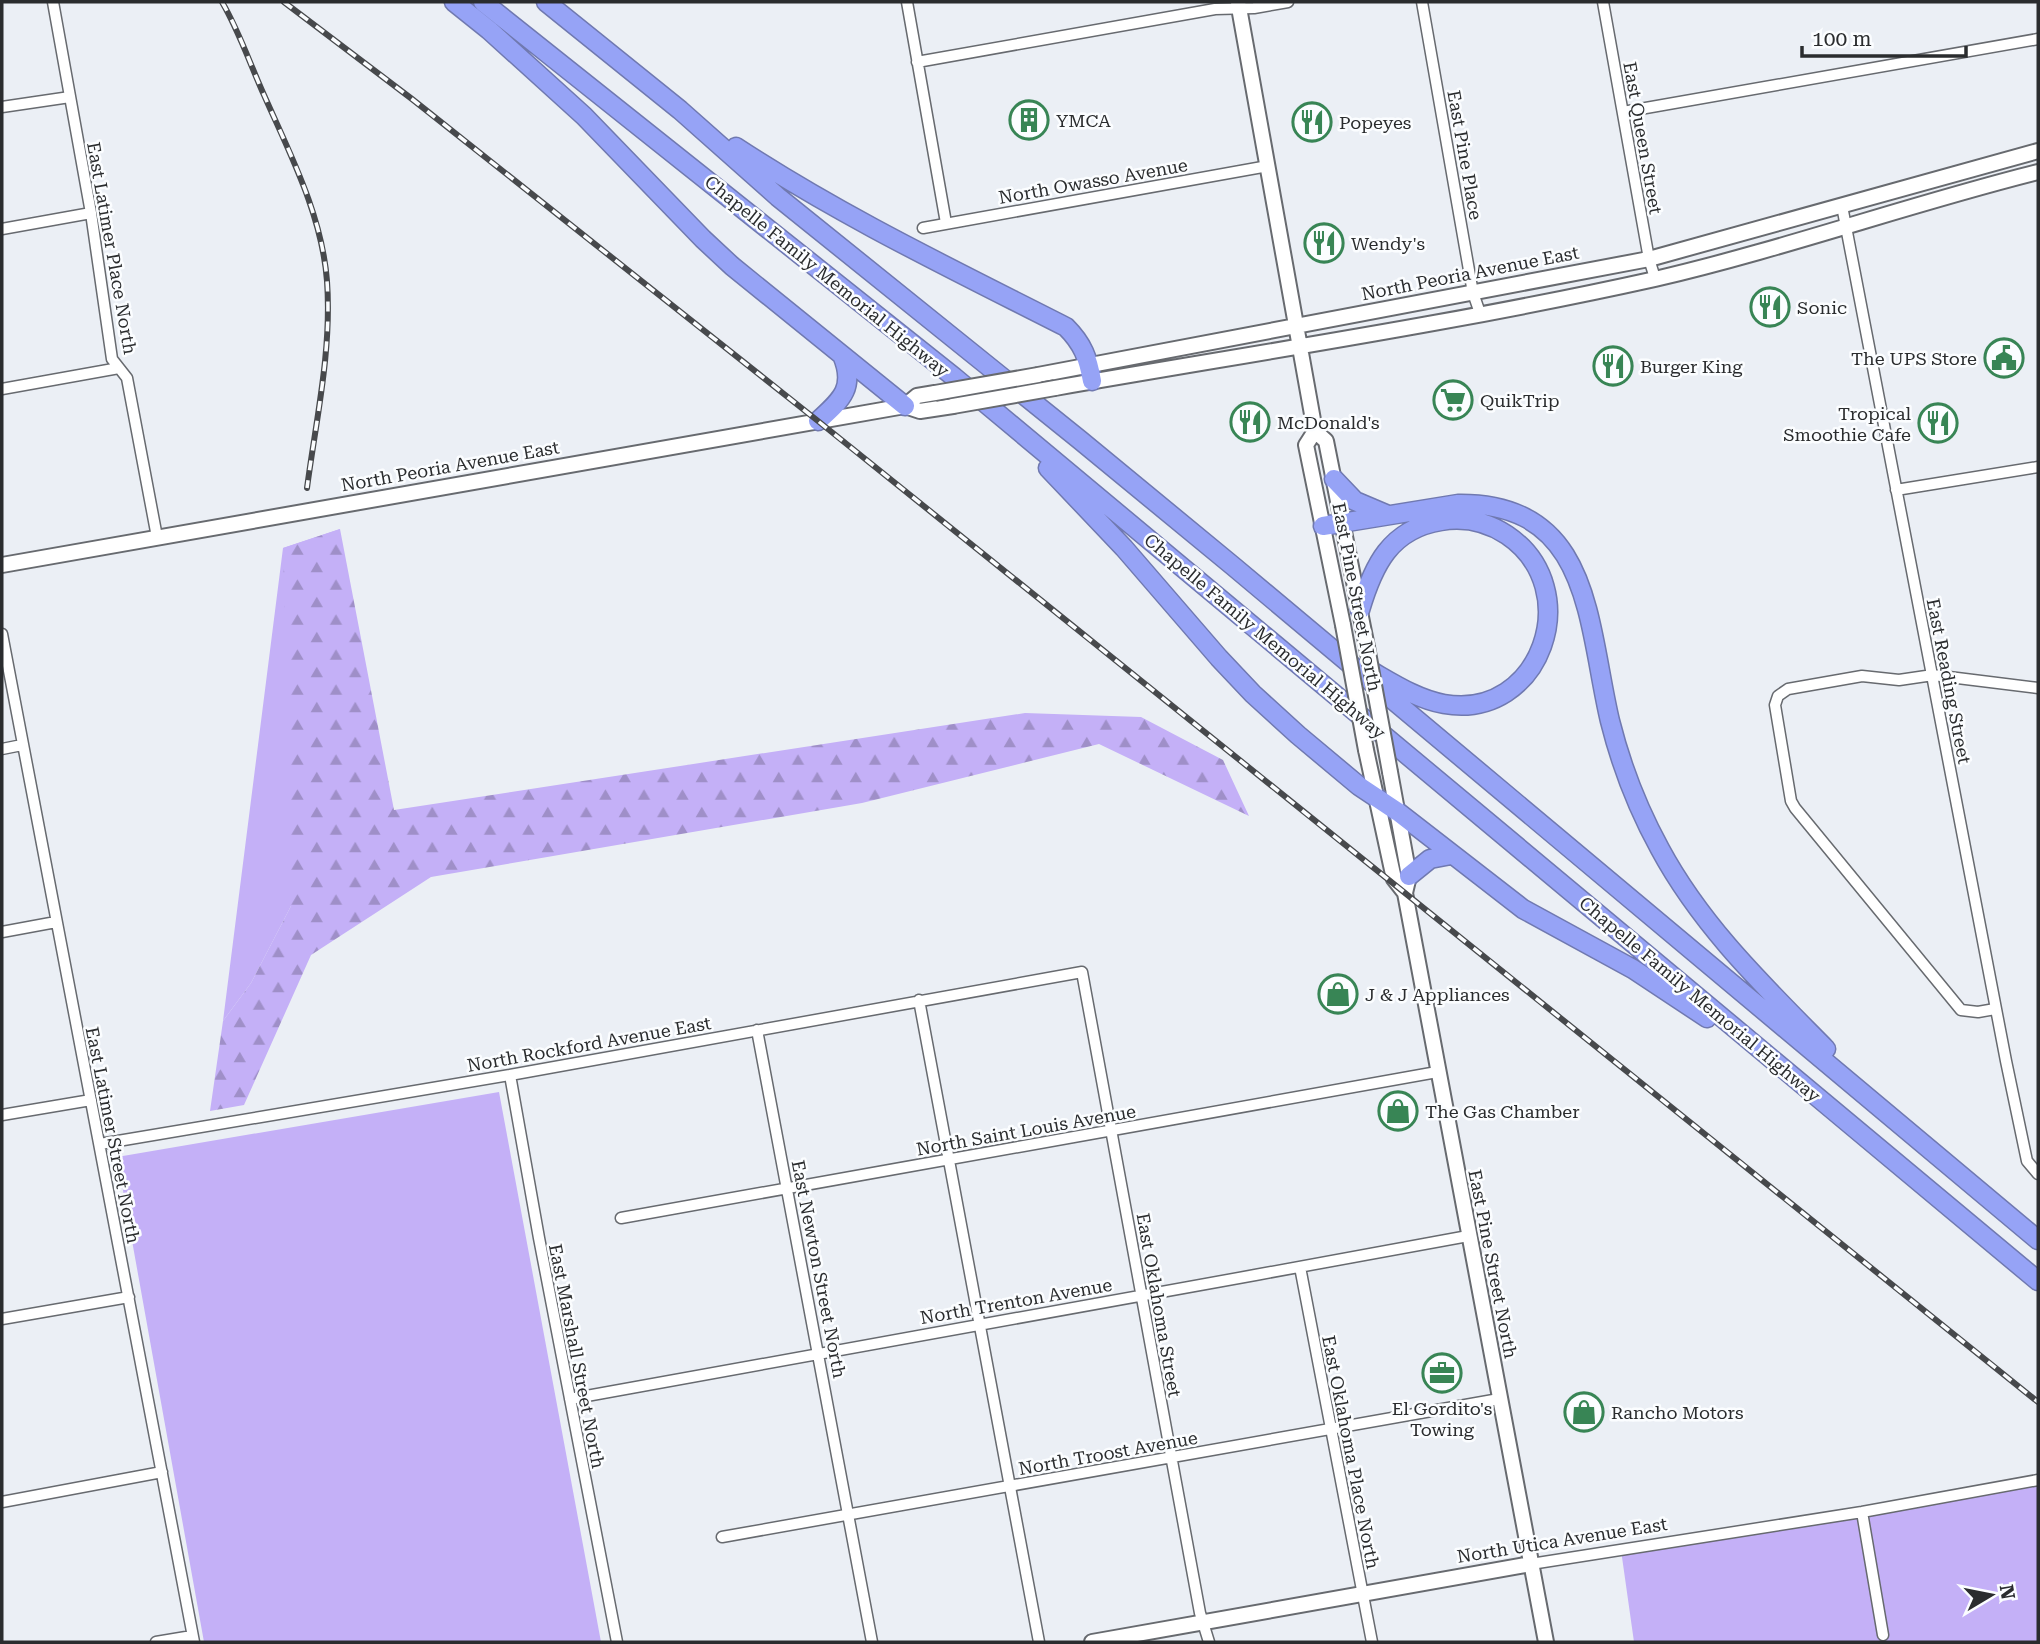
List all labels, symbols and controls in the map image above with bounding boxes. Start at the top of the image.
scale bar [1802,14,1966,58]
text: 100 m [1812,27,1872,51]
street label: East Queen Street [1619,60,1667,216]
street label: East Pine Place [1443,89,1487,222]
building icon: YMCA [1008,99,1050,141]
restaurant icon: Popeyes [1291,101,1333,143]
place label: YMCA [1056,110,1111,131]
place label: Popeyes [1339,112,1411,133]
street label: East Latimer Place North [83,140,141,356]
street label: North Owasso Avenue [997,154,1189,208]
street label: Chapelle Family Memorial Highway [701,171,954,381]
restaurant icon: Wendy's [1303,222,1345,264]
place label: Wendy's [1351,233,1425,254]
street label: North Peoria Avenue East [1359,242,1581,304]
restaurant icon: Sonic [1749,286,1791,328]
place label: Sonic [1797,297,1847,318]
public building icon: The UPS Store [1983,337,2025,379]
restaurant icon: Burger King [1592,345,1634,387]
place label: The UPS Store [1851,348,1977,369]
place label: Burger King [1640,356,1743,377]
supermarket icon: QuikTrip [1432,379,1474,421]
place label: QuikTrip [1480,390,1559,411]
restaurant icon: McDonald's [1229,401,1271,443]
restaurant icon: Tropical Smoothie Cafe [1917,402,1959,444]
place label: Tropical Smoothie Cafe [1783,403,1911,445]
place label: McDonald's [1277,412,1380,433]
street label: North Peoria Avenue East [339,436,561,496]
street label: East Pine Street North [1328,501,1386,694]
street label: Chapelle Family Memorial Highway [1140,529,1390,743]
street label: East Reading Street [1923,596,1975,766]
street label: Chapelle Family Memorial Highway [1575,892,1825,1106]
shop icon: J & J Appliances [1317,973,1359,1015]
place label: J & J Appliances [1365,984,1510,1005]
street label: North Rockford Avenue East [465,1012,713,1076]
street label: East Latimer Street North [82,1025,144,1245]
shop icon: The Gas Chamber [1377,1090,1419,1132]
street label: North Saint Louis Avenue [915,1100,1137,1160]
place label: The Gas Chamber [1425,1101,1580,1122]
street label: East Newton Street North [788,1158,851,1380]
street label: East Pine Street North [1464,1168,1522,1361]
street label: East Oklahoma Street [1132,1211,1186,1399]
street label: East Marshall Street North [545,1242,609,1470]
street label: North Trenton Avenue [918,1274,1114,1328]
street label: East Oklahoma Place North [1318,1333,1384,1571]
office icon: El Gordito's Towing [1421,1352,1463,1394]
shop icon: Rancho Motors [1563,1391,1605,1433]
place label: El Gordito's Towing [1392,1398,1492,1440]
place label: Rancho Motors [1611,1402,1744,1423]
street label: North Troost Avenue [1017,1427,1199,1479]
street label: North Utica Avenue East [1455,1513,1669,1567]
north arrow [1956,1560,2026,1630]
text: N [1995,1583,2020,1602]

